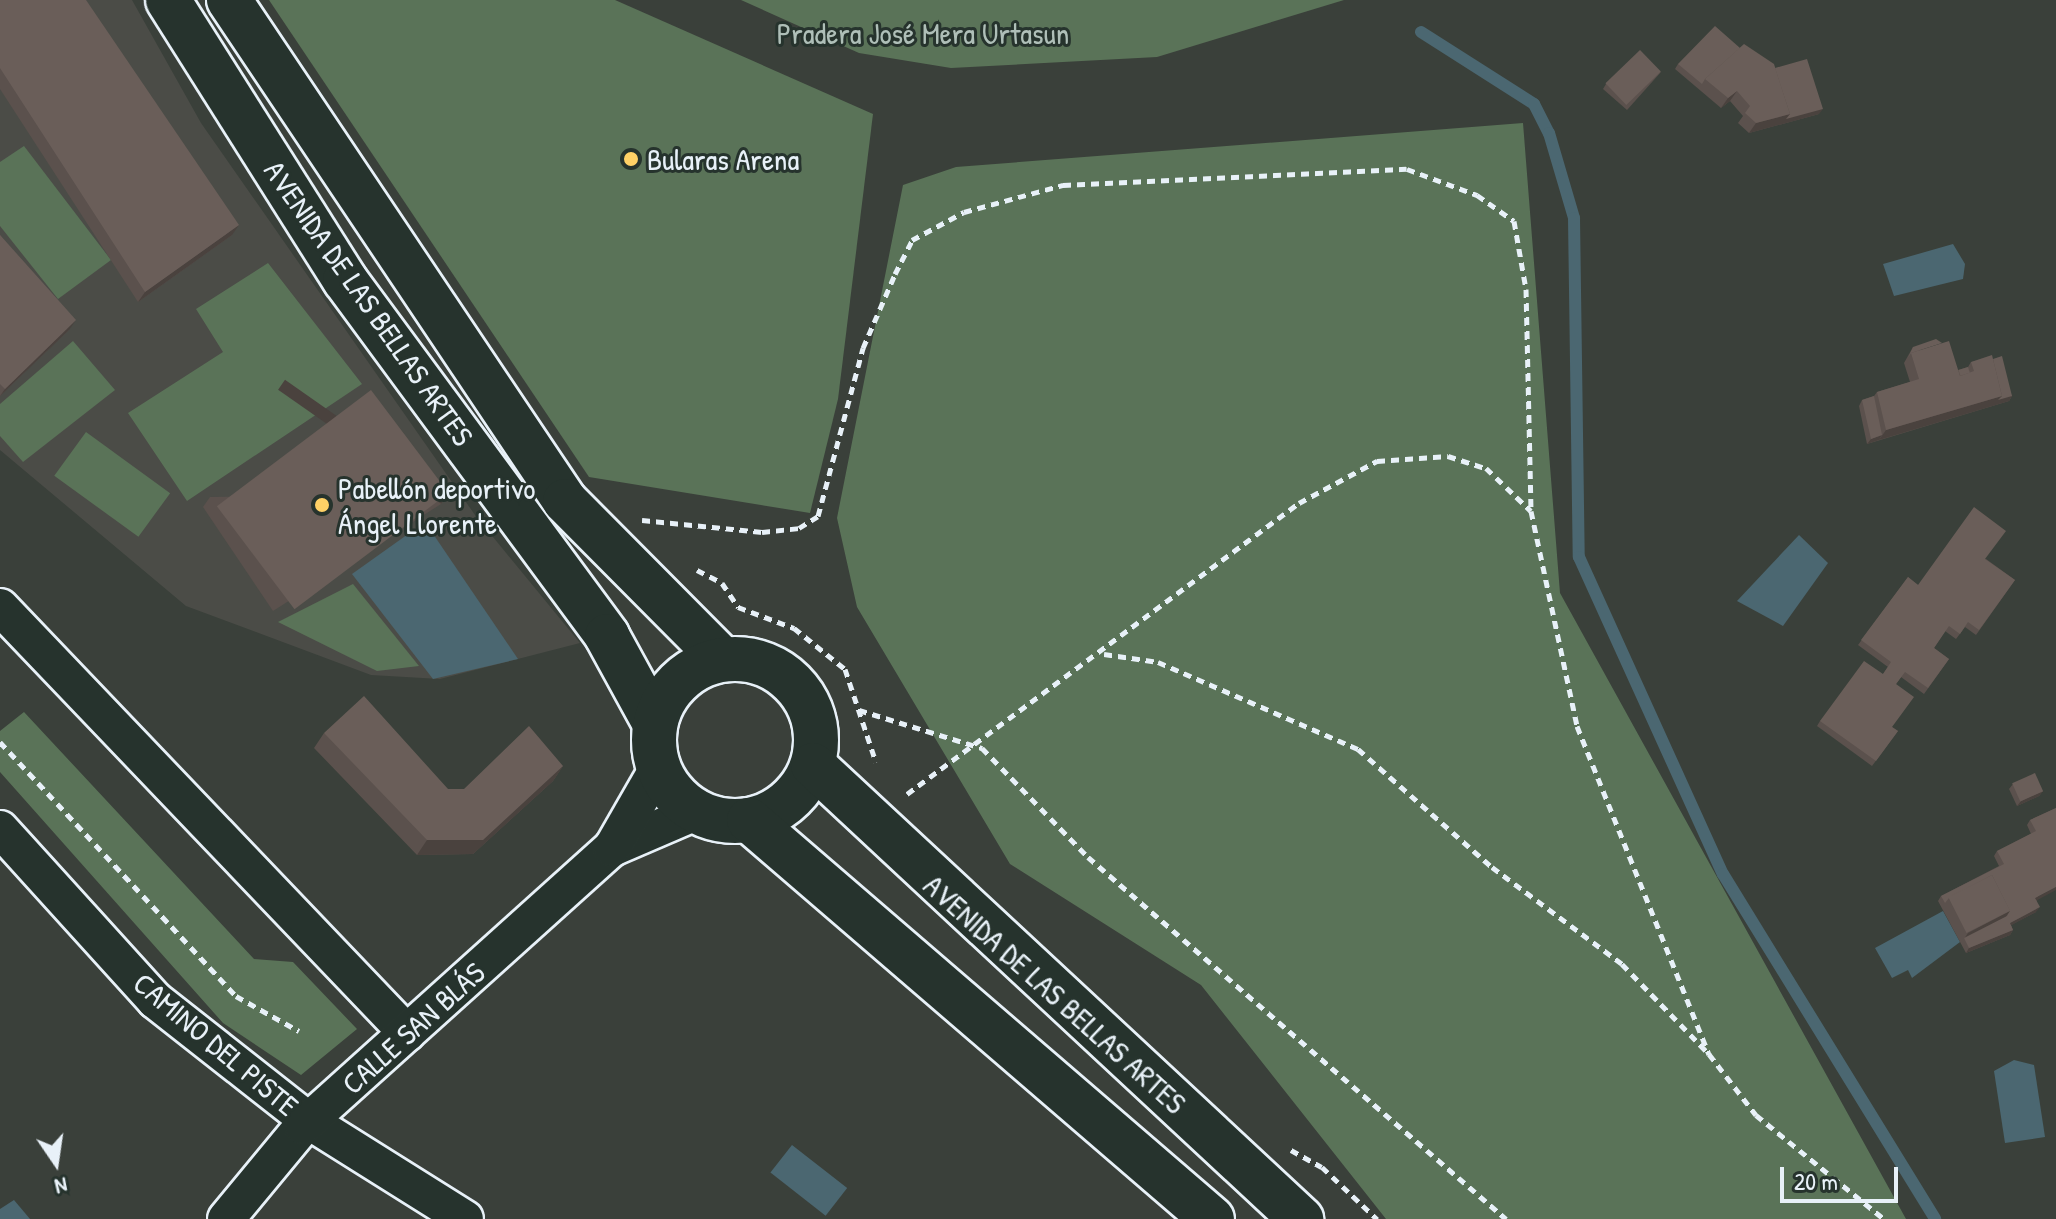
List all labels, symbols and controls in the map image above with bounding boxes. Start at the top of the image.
park label: Pradera José Mera Urtasun [777,15,1069,51]
place label: Bularas Arena [647,141,799,177]
marker: Bularas Arena [622,150,640,168]
street label: AVENIDA DE LAS BELLAS ARTES [257,153,481,453]
place label: Pabellón deportivo Ángel Llorente [338,470,535,540]
marker: Pabellón deportivo Ángel Llorente [313,496,331,514]
street label: AVENIDA DE LAS BELLAS ARTES [917,867,1193,1121]
street label: CALLE SAN BLÁS [334,955,492,1101]
street label: CAMINO DEL PISTE [126,965,306,1123]
north arrow [16,1123,96,1203]
scale bar [1784,1151,1902,1201]
text: 20 m [1794,1165,1838,1197]
text: N [52,1170,70,1202]

